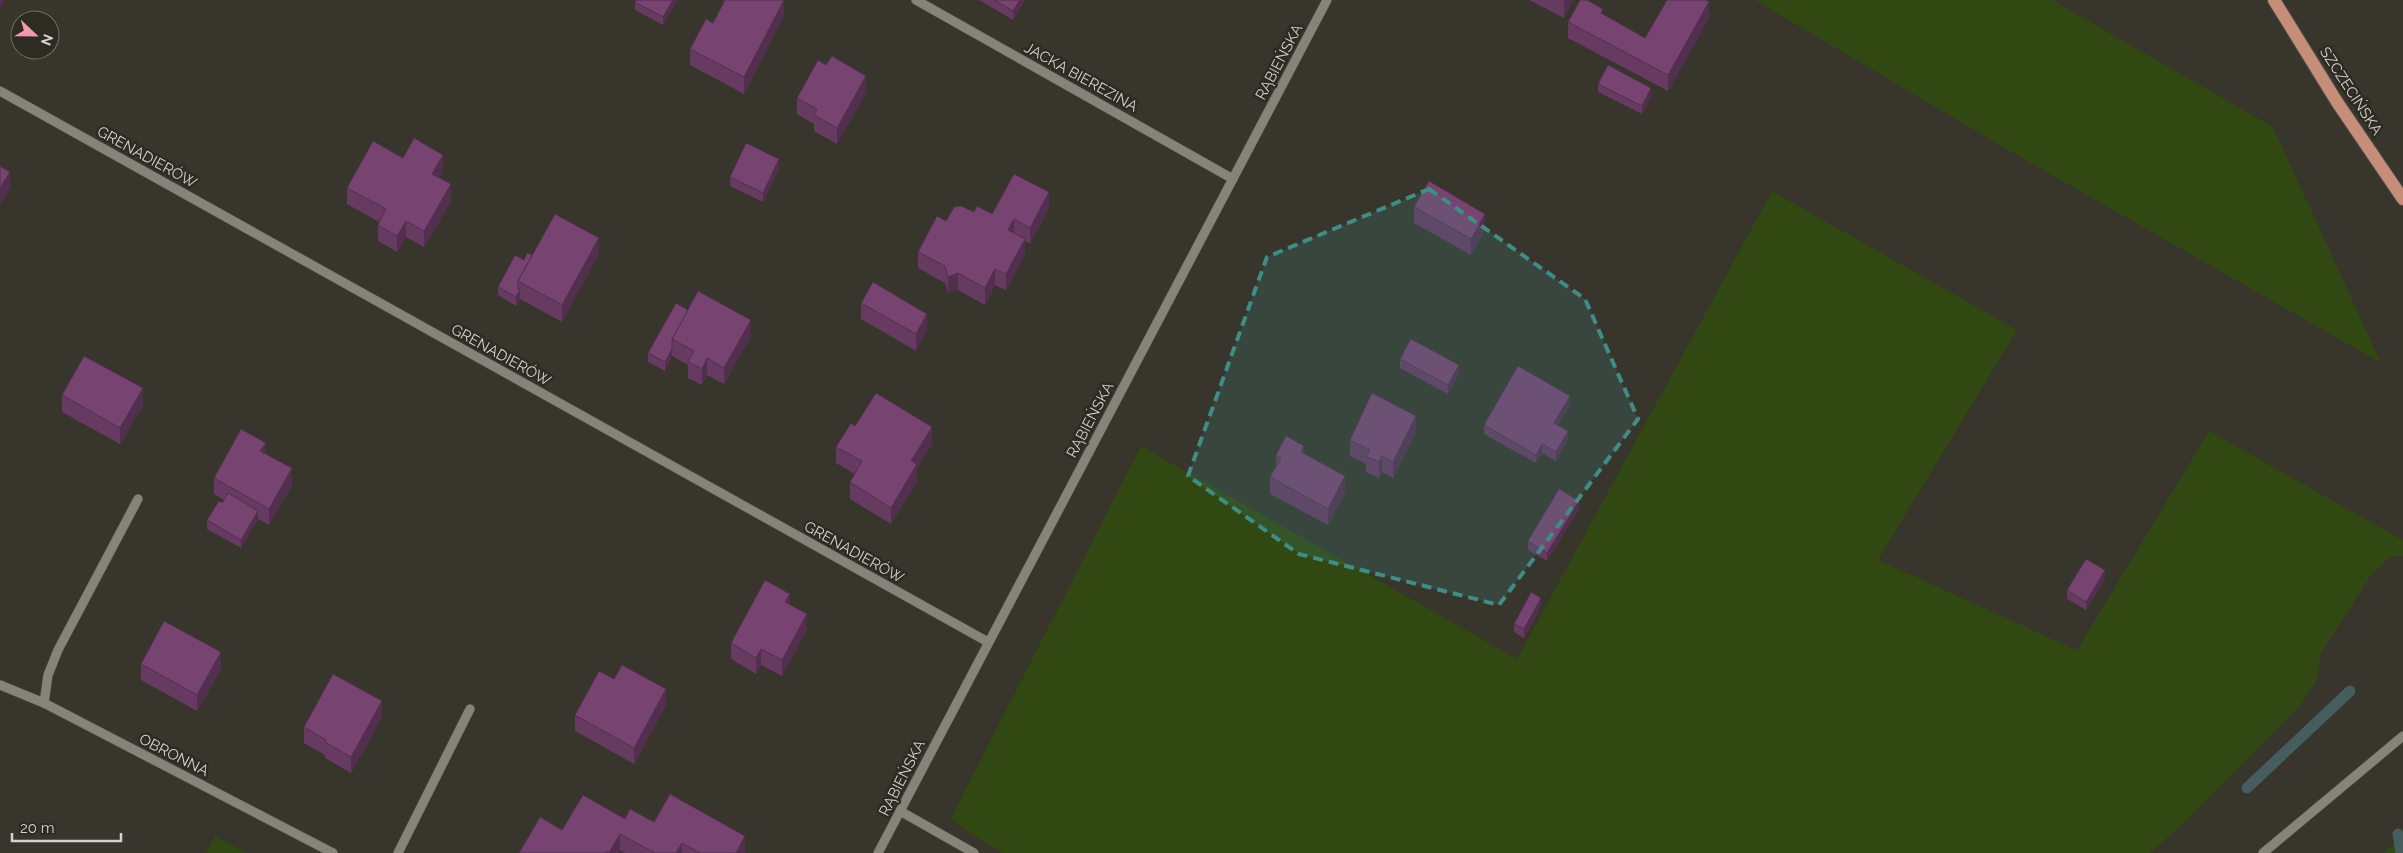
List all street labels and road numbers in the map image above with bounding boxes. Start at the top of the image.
street label: RĄBIEŃSKA [1252,21,1306,103]
street label: JACKA BIEREZINA [1021,38,1141,116]
street label: SZCZECIŃSKA [2316,44,2386,138]
street label: GRENADIERÓW [94,122,200,192]
street label: GRENADIERÓW [448,320,554,390]
street label: RĄBIEŃSKA [1063,379,1117,461]
street label: GRENADIERÓW [801,517,907,587]
street label: OBRONNA [136,730,212,780]
street label: RĄBIEŃSKA [875,737,929,819]

